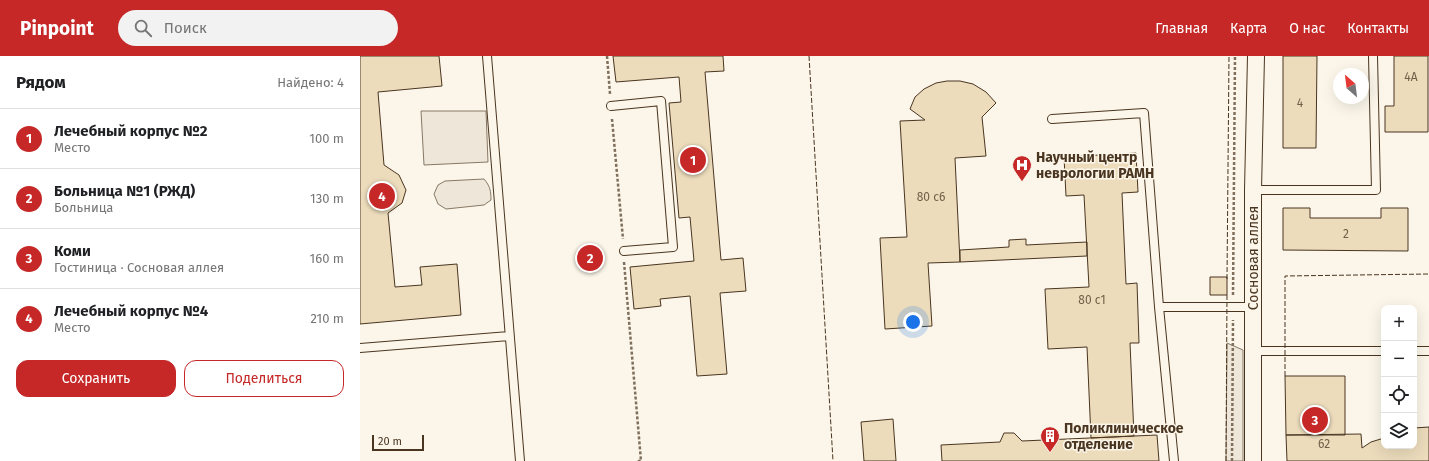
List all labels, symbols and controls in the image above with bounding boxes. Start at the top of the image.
search box [118,10,398,46]
text: Pinpoint [20,17,94,40]
icon: search [132,17,154,39]
text: Поиск [164,19,207,37]
text: Главная [1155,20,1208,37]
text: Карта [1230,20,1267,37]
text: О нас [1289,20,1325,37]
text: Контакты [1347,20,1409,37]
north arrow [1333,68,1369,104]
house number: 4А [1404,70,1418,84]
text: Рядом [16,72,66,93]
text: Найдено: 4 [277,75,344,90]
house number: 4 [1297,96,1304,110]
text: Лечебный корпус №2 [54,122,208,140]
text: 1 [26,131,32,146]
text: 100 m [309,131,344,146]
text: Место [54,140,91,155]
pin: 1 [680,145,706,175]
place label: Научный центр неврологии РАМН [1036,149,1154,182]
hospital icon: Научный центр неврологии РАМН [1011,154,1033,182]
pin: 4 [369,181,395,211]
text: Больница №1 (РЖД) [54,182,195,200]
house number: 80 с6 [917,190,945,204]
text: 2 [26,191,32,206]
text: 130 m [310,191,344,206]
text: Больница [54,200,113,215]
street label: Сосновая аллея [1245,206,1262,310]
house number: 2 [1343,227,1349,241]
text: Коми [54,242,91,260]
pin: 2 [577,243,603,273]
text: 3 [26,251,32,266]
text: 160 m [310,251,344,266]
text: Гостиница · Сосновая аллея [54,260,224,275]
house number: 80 с1 [1078,293,1106,307]
text: Лечебный корпус №4 [54,302,208,320]
map controls [1381,305,1417,449]
button: + [1381,305,1417,341]
text: 4 [25,311,33,326]
text: 210 m [310,311,344,326]
your location [903,312,923,332]
text: Место [54,320,91,335]
button: − [1381,341,1417,377]
button: Сохранить [16,360,176,397]
button: Поделиться [184,360,344,397]
button: locate [1381,377,1417,413]
pin: 3 [1302,405,1328,435]
button: layers [1381,413,1417,449]
place label: Поликлиническое отделение [1064,420,1184,453]
building icon: Поликлиническое отделение [1039,425,1061,453]
scale bar [372,433,424,452]
text: 20 m [378,435,402,448]
house number: 62 [1318,437,1330,451]

